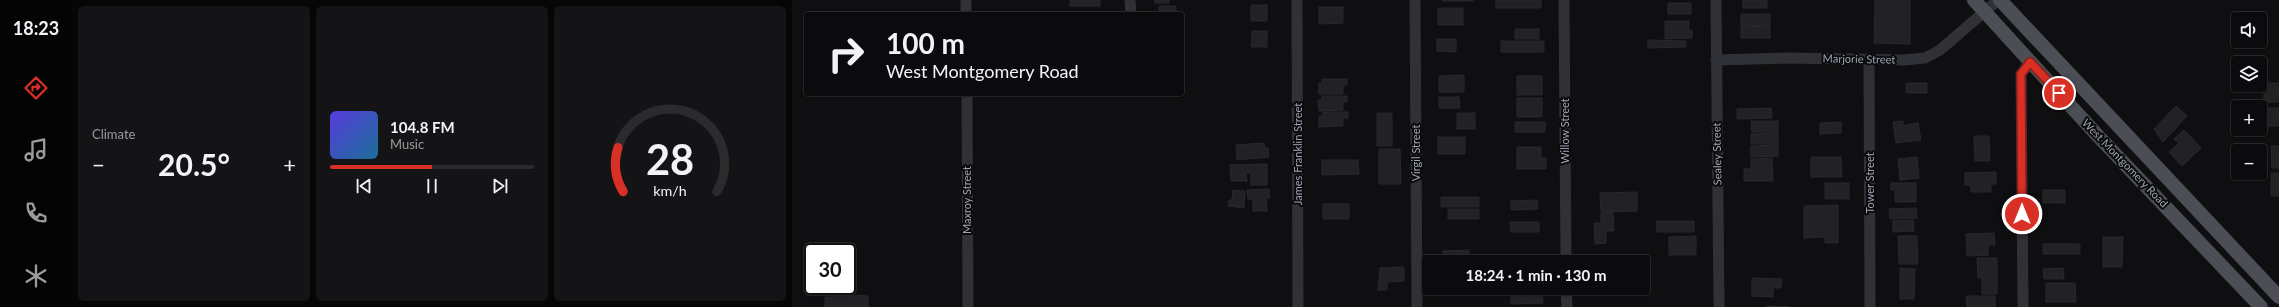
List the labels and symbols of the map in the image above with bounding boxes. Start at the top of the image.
street label: Marjorie Street [1823,51,1895,66]
pin [2042,76,2076,110]
street label: Willow Street [1558,98,1571,164]
street label: James Franklin Street [1291,103,1304,205]
street label: West Montgomery Road [2080,116,2171,210]
street label: Sealey Street [1709,123,1724,185]
street label: Virgil Street [1409,125,1422,181]
street label: Tower Street [1863,152,1876,214]
street label: Maxroy Street [960,166,973,234]
position arrow [2001,193,2043,235]
speed limit sign: 30 [804,243,856,295]

